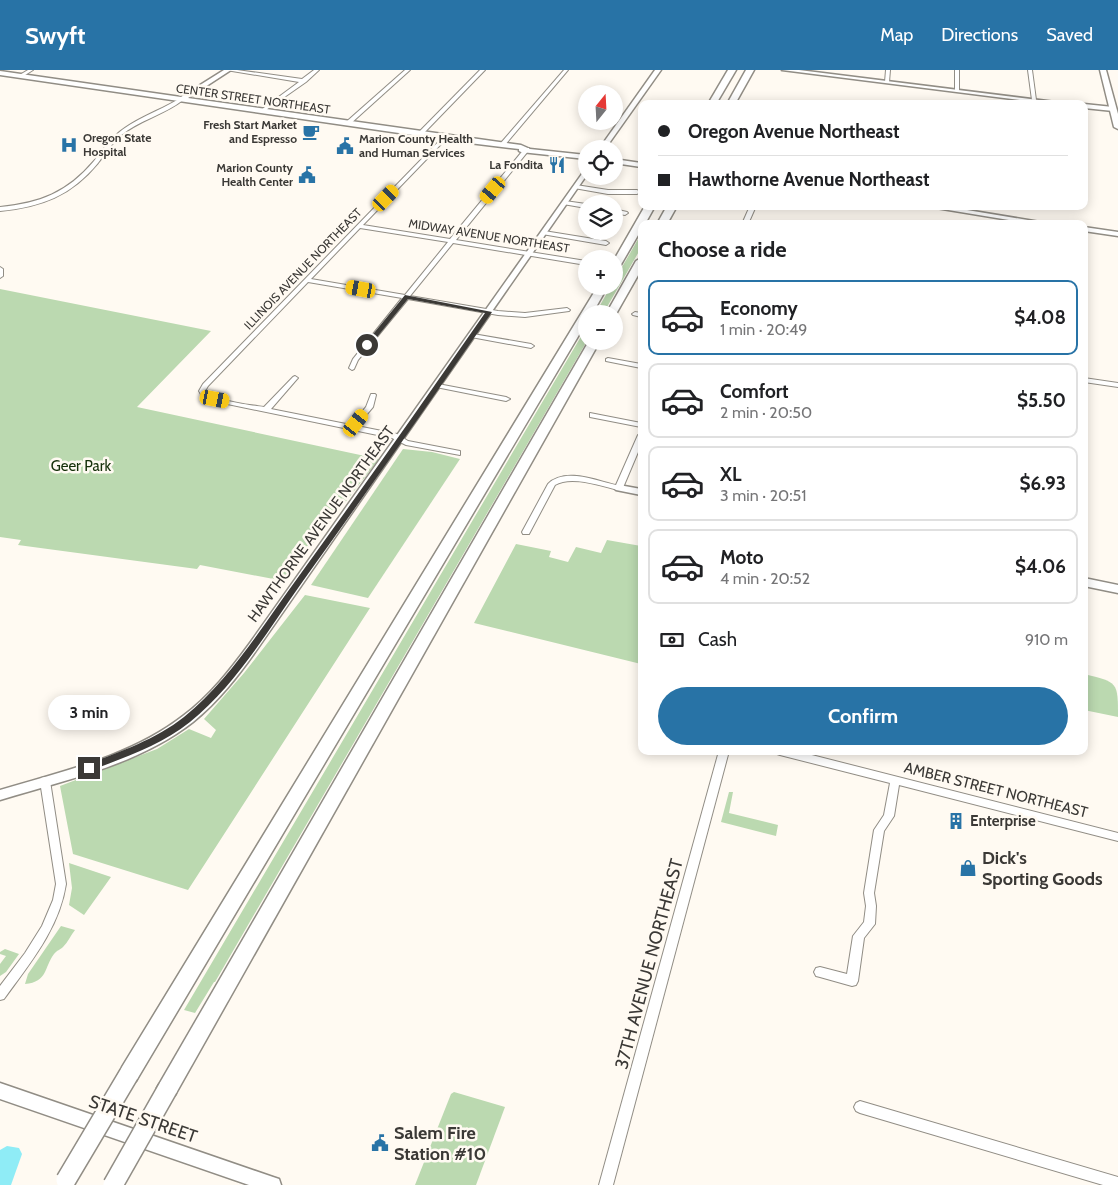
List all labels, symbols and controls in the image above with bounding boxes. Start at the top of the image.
text: Swyft [25,21,85,50]
text: Map [880,24,913,46]
text: Directions [941,24,1018,46]
text: Saved [1046,24,1093,46]
street label: CENTER STREET NORTHEAST [175,80,332,117]
north arrow [578,85,622,130]
map controls [578,85,623,350]
place label: Fresh Start Market and Espresso [203,117,297,146]
text: Oregon Avenue Northeast [688,120,900,143]
cafe icon: Fresh Start Market and Espresso [301,122,321,142]
place label: Oregon State Hospital [83,130,151,159]
place label: Marion County Health and Human Services [359,131,473,160]
hospital icon: Oregon State Hospital [59,135,79,155]
public building icon: Marion County Health and Human Services [335,136,355,156]
button: locate [578,140,623,185]
restaurant icon: La Fondita [547,155,567,175]
place label: La Fondita [489,157,543,172]
place label: Marion County Health Center [216,160,294,189]
public building icon: Marion County Health Center [297,165,317,185]
text: Hawthorne Avenue Northeast [688,168,930,191]
car [477,174,508,206]
car [370,182,401,214]
button: layers [578,195,623,240]
street label: ILLINOIS AVENUE NORTHEAST [241,204,365,332]
street label: MIDWAY AVENUE NORTHEAST [408,215,571,256]
text: Choose a ride [658,236,787,263]
button: + [578,250,623,295]
car [344,279,377,299]
icon: car [660,295,705,340]
text: Economy [720,297,798,320]
button: − [578,305,623,350]
text: $4.08 [1014,306,1066,329]
text: 1 min · 20:49 [720,320,807,339]
route start [356,334,378,356]
icon: car [660,378,705,423]
text: Comfort [720,380,789,403]
car [198,389,231,409]
text: $5.50 [1017,389,1066,412]
text: 2 min · 20:50 [720,403,812,422]
car [340,407,371,439]
street label: HAWTHORNE AVENUE NORTHEAST [244,423,398,625]
park label: Geer Park [51,457,112,475]
icon: car [660,461,705,506]
text: XL [720,463,741,486]
text: $6.93 [1019,472,1066,495]
text: 3 min · 20:51 [720,486,806,505]
icon: car [660,544,705,589]
text: Moto [720,546,764,569]
text: $4.06 [1015,555,1066,578]
text: 4 min · 20:52 [720,569,810,588]
icon: cash [658,626,686,654]
text: Cash [698,628,737,651]
text: 910 m [1025,630,1068,649]
button: Confirm [658,687,1068,745]
callout: 3 min [48,696,130,730]
text: 3 min [70,703,108,722]
route end [78,757,100,779]
street label: AMBER STREET NORTHEAST [902,758,1090,822]
building icon: Enterprise [946,811,966,831]
place label: Enterprise [970,812,1036,830]
place label: Dick's Sporting Goods [982,847,1103,890]
street label: 37TH AVENUE NORTHEAST [610,856,688,1072]
shop icon: Dick's Sporting Goods [958,858,978,878]
street label: STATE STREET [86,1090,201,1148]
place label: Salem Fire Station #10 [394,1122,486,1165]
public building icon: Salem Fire Station #10 [370,1133,390,1153]

